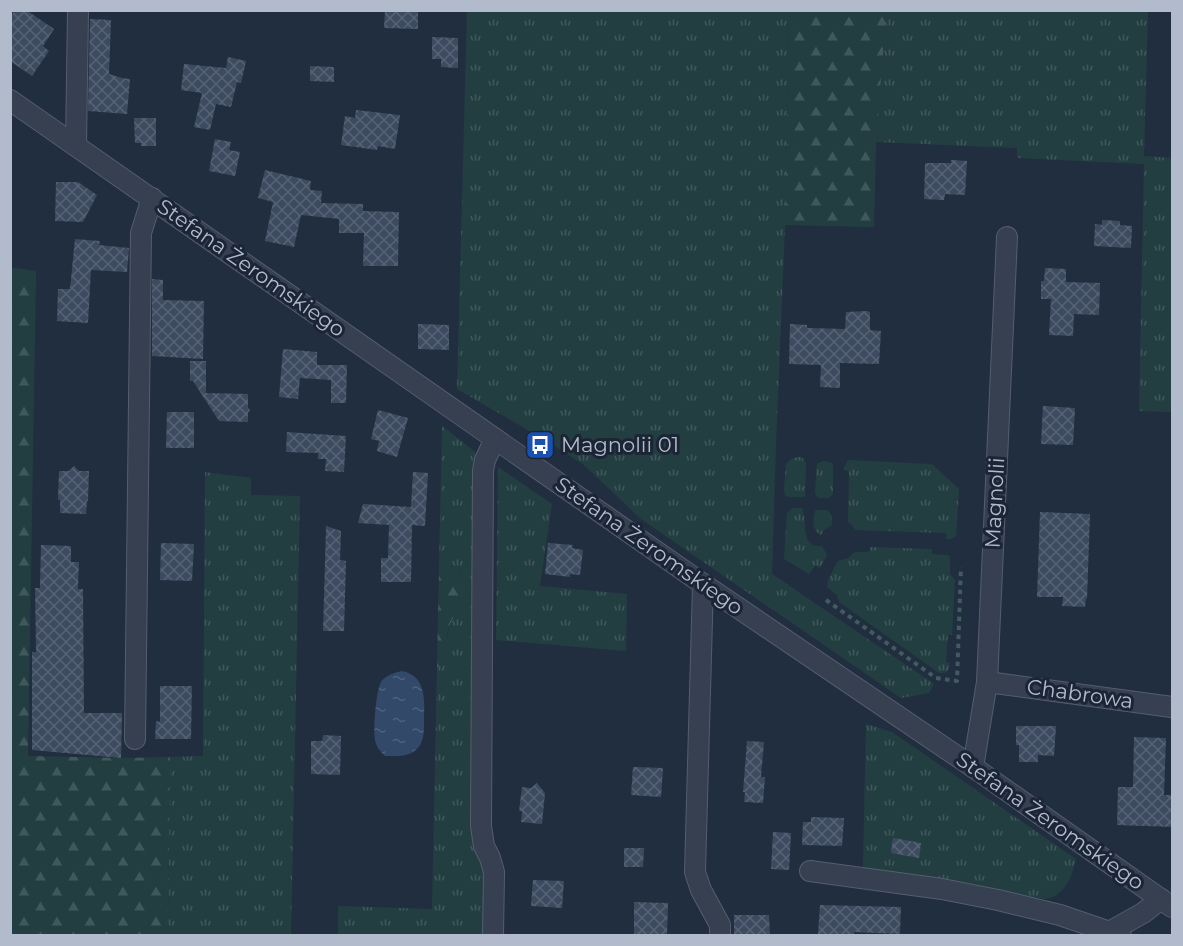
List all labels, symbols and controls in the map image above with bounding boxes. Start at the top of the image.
street label: Stefana Żeromskiego [153,193,350,342]
bus stop icon: Magnolii 01 [524,429,556,461]
place label: Magnolii 01 [561,432,679,457]
street label: Magnolii [980,457,1009,549]
street label: Stefana Żeromskiego [551,471,748,620]
street label: Chabrowa [1025,674,1135,713]
street label: Stefana Żeromskiego [952,746,1149,895]

